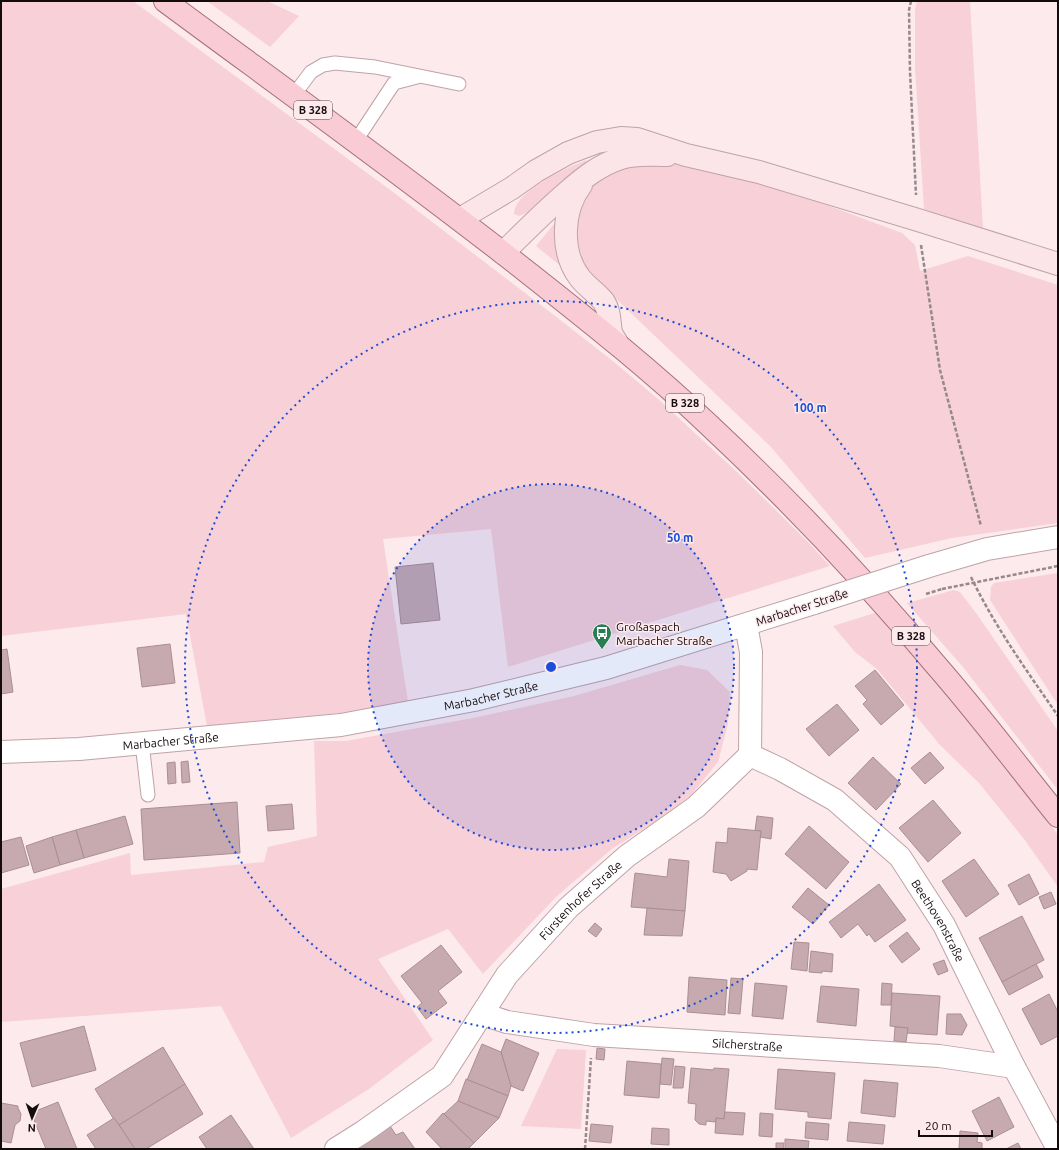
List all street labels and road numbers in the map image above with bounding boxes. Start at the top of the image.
road number: B 328 [294,101,332,119]
road number: B 328 [666,394,704,412]
street label: Marbacher Straße [754,586,850,628]
road number: B 328 [892,627,930,645]
street label: Marbacher Straße [443,678,539,712]
street label: Marbacher Straße [122,730,219,751]
street label: Fürstenhofer Straße [536,857,624,942]
street label: Beethovenstraße [910,877,968,964]
street label: Silcherstraße [712,1036,783,1053]

